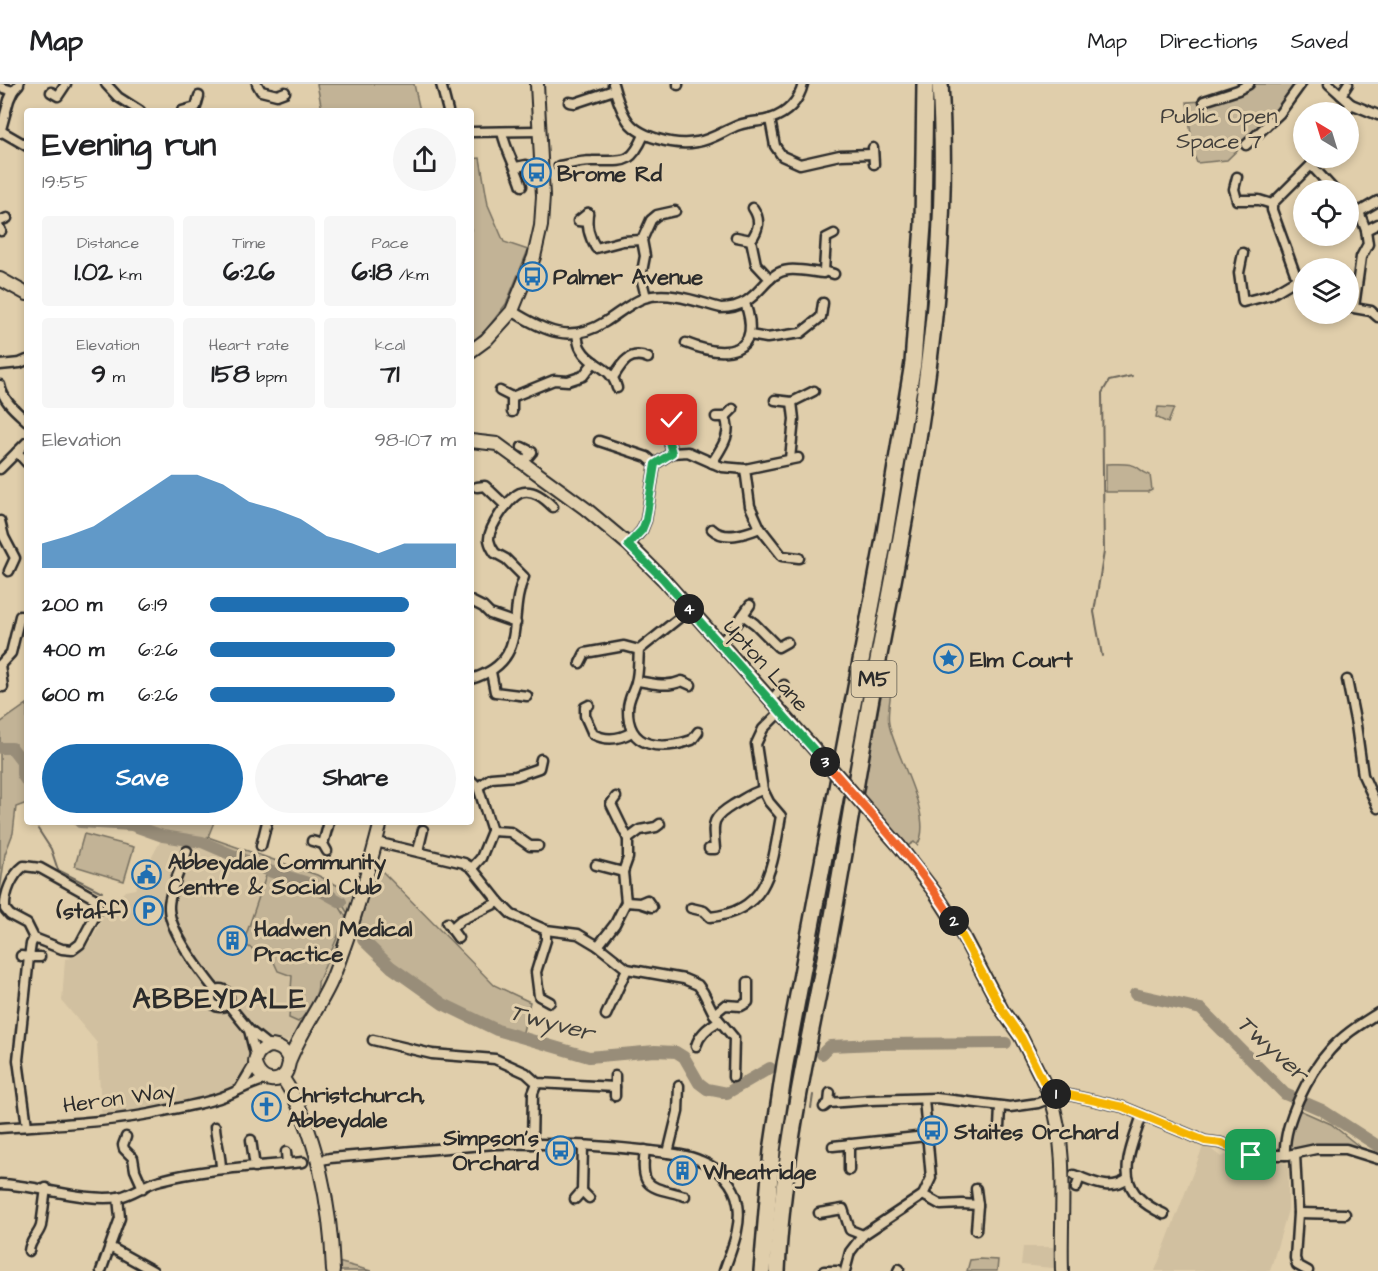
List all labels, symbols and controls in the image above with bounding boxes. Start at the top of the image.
text: Map [30,22,83,61]
text: Map [1087,27,1127,56]
text: Directions [1160,27,1258,56]
text: Saved [1291,27,1348,56]
park label: Public Open Space 7 [1161,101,1277,157]
north arrow [1293,102,1359,168]
map controls [1293,102,1359,324]
text: Evening run [42,122,216,168]
button: share [393,128,456,191]
bus stop icon: Brome Rd [520,157,552,189]
place label: Brome Rd [557,159,663,190]
text: 19:55 [42,168,88,196]
button: locate [1293,180,1359,246]
text: Distance [77,232,139,254]
text: Time [232,232,266,254]
text: Pace [371,232,409,254]
text: 1.02 [75,254,113,290]
text: 6:26 [223,254,275,290]
text: 6:18 [352,254,392,290]
button: layers [1293,258,1359,324]
bus stop icon: Palmer Avenue [516,260,548,292]
place label: Palmer Avenue [553,262,703,293]
text: km [113,264,141,286]
text: /km [392,264,428,286]
text: Elevation [77,334,139,356]
text: Heart rate [209,334,289,356]
text: kcal [375,334,405,356]
text: 9 [91,356,106,392]
text: 158 [211,356,250,392]
text: 71 [380,356,400,392]
text: m [106,366,125,388]
text: bpm [250,366,287,388]
pin [646,394,697,445]
icon: check [655,403,688,436]
text: Elevation [42,426,121,454]
text: 98–107 m [374,426,456,454]
text: 200 m [42,591,102,619]
text: 6:19 [138,591,168,619]
pin: 4 [674,594,704,624]
text: 4 [684,598,694,620]
street label: Upton Lane [716,613,816,719]
text: 400 m [42,636,104,664]
text: 6:26 [138,636,178,664]
place icon: Elm Court [933,643,965,675]
place label: Elm Court [970,645,1074,676]
road number: M5 [852,661,896,697]
text: 600 m [42,681,103,709]
text: 6:26 [138,681,178,709]
button: Save [42,744,243,813]
button: Share [255,744,456,813]
pin: 3 [810,747,840,777]
text: 3 [821,751,829,773]
place label: Abbeydale Community Centre & Social Club [168,847,387,903]
public building icon: Abbeydale Community Centre & Social Club [131,858,163,890]
parking icon: (staff) [133,894,165,926]
place label: (staff) [55,896,128,927]
pin: 2 [939,906,969,936]
text: 2 [949,910,959,932]
place label: Hadwen Medical Practice [254,914,413,970]
building icon: Hadwen Medical Practice [217,925,249,957]
district label: ABBEYDALE [133,980,307,1019]
water label: Twyver [506,995,600,1051]
water label: Twyver [1229,1007,1318,1092]
street label: Heron Way [61,1075,178,1123]
pin: 1 [1041,1079,1071,1109]
place label: Christchurch, Abbeydale [287,1080,426,1138]
text: 1 [1055,1083,1057,1105]
church icon: Christchurch, Abbeydale [250,1091,282,1123]
bus stop icon: Staites Orchard [917,1115,949,1147]
place label: Staites Orchard [953,1117,1119,1148]
place label: Simpson's Orchard [442,1123,540,1179]
pin [1225,1129,1276,1180]
bus stop icon: Simpson's Orchard [544,1134,576,1166]
icon: arrive [1234,1138,1267,1171]
building icon: Wheatridge [666,1155,698,1187]
place label: Wheatridge [702,1157,817,1189]

